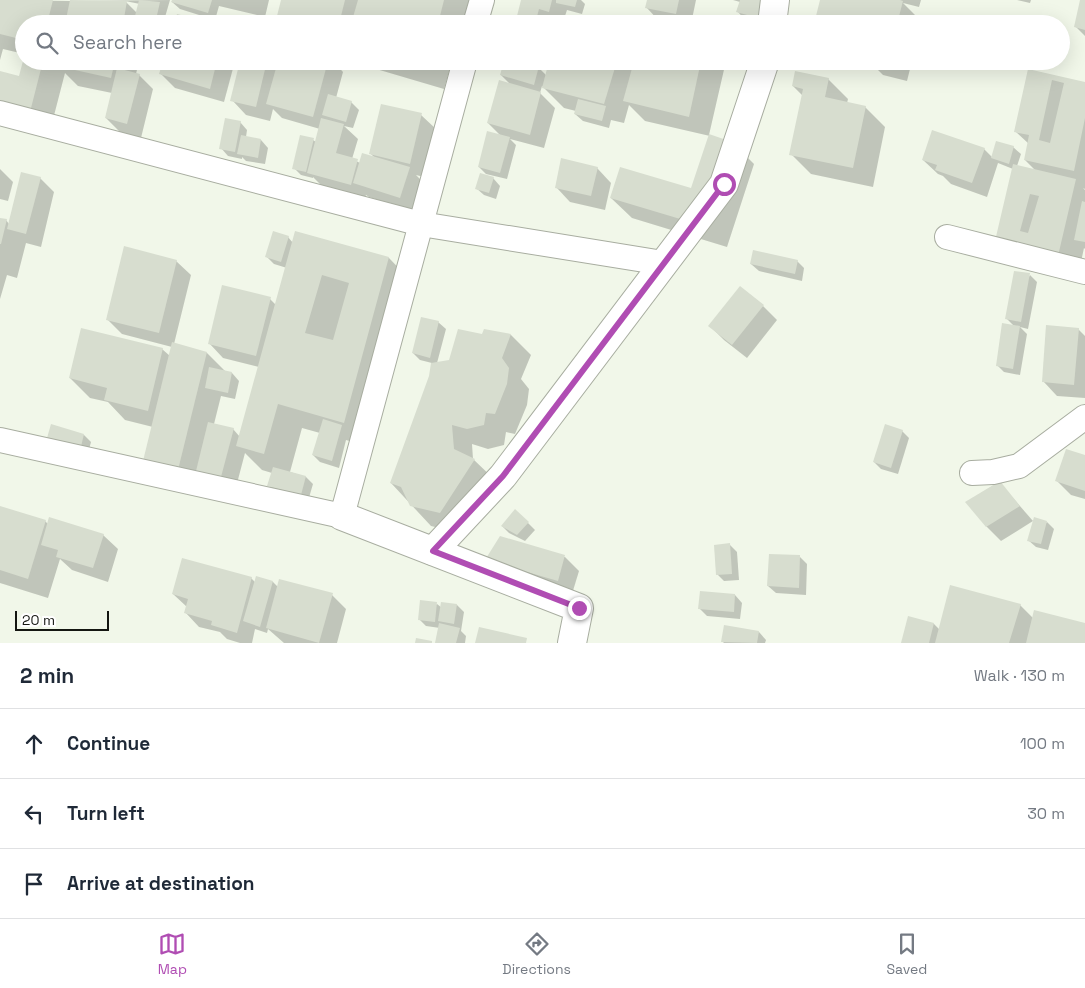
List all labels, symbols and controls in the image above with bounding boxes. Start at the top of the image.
search box [15,15,1070,70]
icon: search [33,29,61,57]
text: Search here [73,30,183,55]
route start [713,173,736,196]
route end [568,597,591,620]
scale bar [15,608,109,631]
text: 20 m [22,611,55,629]
text: 2 min [20,662,74,689]
text: Walk · 130 m [974,665,1065,686]
icon: ahead [20,730,48,758]
text: Continue [67,731,150,756]
text: 100 m [1020,733,1065,754]
icon: left [20,800,48,828]
text: Turn left [67,801,145,826]
text: 30 m [1027,803,1065,824]
icon: arrive [20,870,48,898]
text: Arrive at destination [67,871,255,896]
tab: Map [158,930,187,978]
tab: Directions [502,930,571,978]
tab: Saved [886,930,927,978]

